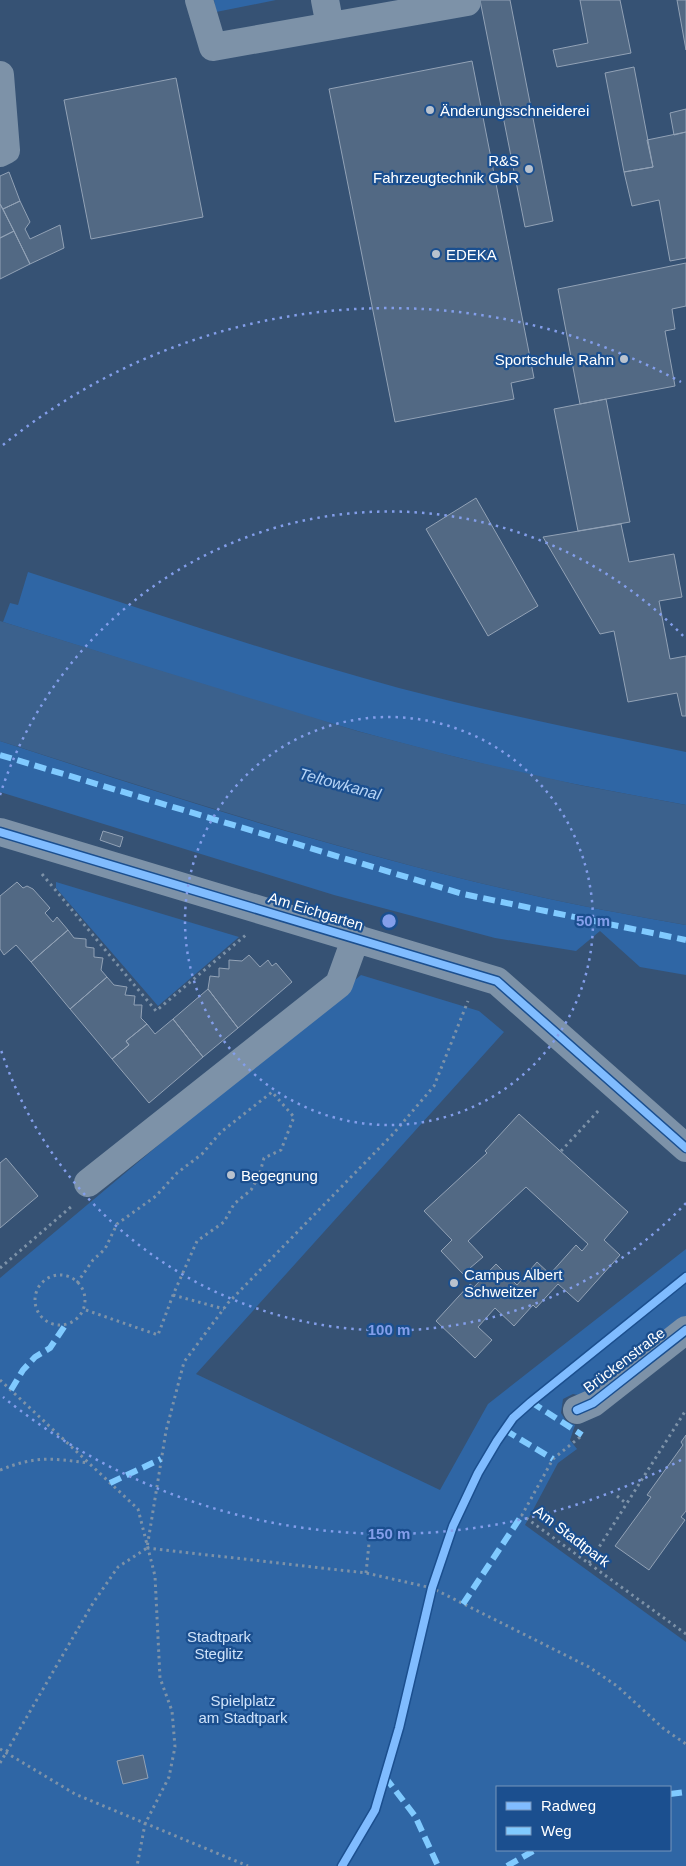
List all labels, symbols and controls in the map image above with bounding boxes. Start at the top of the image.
place label: Änderungsschneiderei [440,102,589,119]
marker: Änderungsschneiderei [424,104,436,116]
place label: R&S Fahrzeugtechnik GbR [373,152,519,186]
marker: R&S Fahrzeugtechnik GbR [523,163,535,175]
place label: EDEKA [446,246,497,263]
marker: EDEKA [430,248,442,260]
place label: Sportschule Rahn [495,351,614,368]
marker: Sportschule Rahn [618,353,630,365]
water label: Teltowkanal [297,765,383,803]
street label: Am Eichgarten [266,888,366,934]
centre of rings [380,912,398,930]
text: 50 m [576,912,610,929]
place label: Begegnung [241,1167,318,1184]
marker: Begegnung [225,1169,237,1181]
place label: Campus Albert Schweitzer [464,1266,563,1300]
marker: Campus Albert Schweitzer [448,1277,460,1289]
text: 100 m [368,1321,410,1338]
street label: Brückenstraße [580,1324,668,1396]
street label: Am Stadtpark [531,1502,614,1570]
text: 150 m [368,1525,410,1542]
park label: Stadtpark Steglitz [187,1628,252,1662]
park label: Spielplatz am Stadtpark [198,1692,288,1726]
legend [496,1786,671,1851]
text: Radweg [541,1797,596,1814]
text: Weg [541,1822,572,1839]

